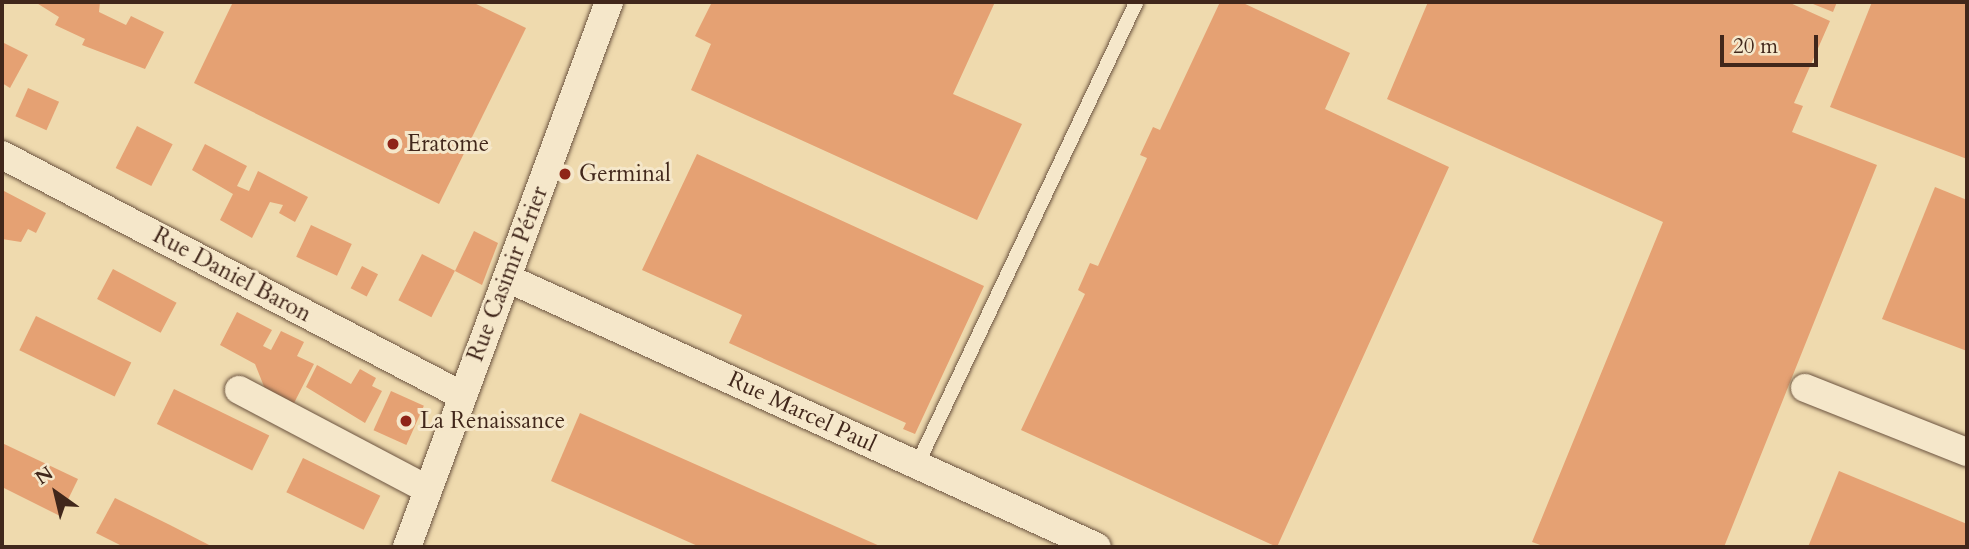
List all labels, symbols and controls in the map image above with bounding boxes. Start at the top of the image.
scale bar [1724,21,1822,65]
text: 20 m [1733,32,1778,61]
place label: Eratome [407,130,489,158]
marker: Eratome [385,136,401,152]
place label: Germinal [579,160,671,188]
marker: Germinal [557,166,573,182]
street label: Rue Casimir Périer [462,183,554,365]
street label: Rue Daniel Baron [148,222,316,328]
street label: Rue Marcel Paul [724,366,880,458]
place label: La Renaissance [420,407,565,435]
marker: La Renaissance [398,413,414,429]
north arrow [21,458,91,528]
text: N [30,460,58,491]

